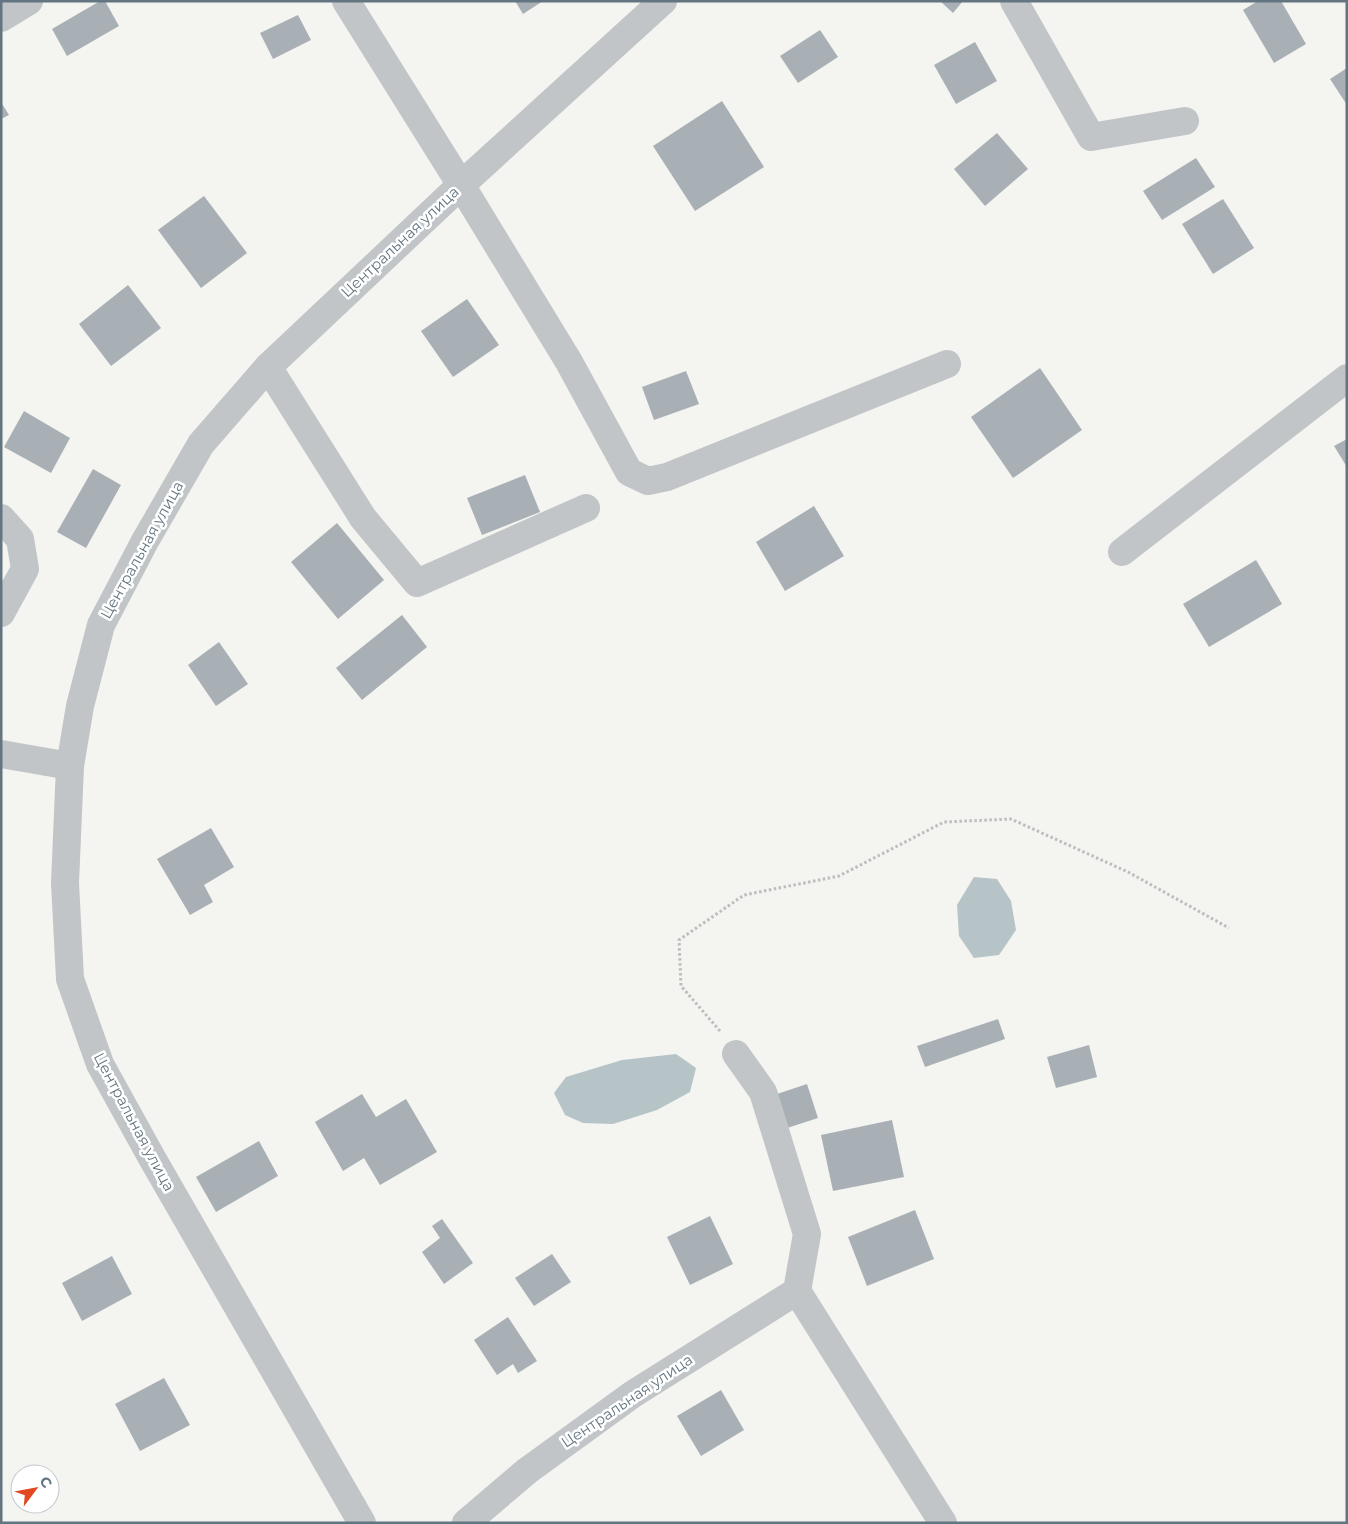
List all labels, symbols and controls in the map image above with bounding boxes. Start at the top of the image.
street label: Центральная улица [337,182,463,301]
street label: Центральная улица [96,478,187,622]
street label: Центральная улица [90,1049,179,1194]
street label: Центральная улица [557,1350,696,1452]
north arrow [10,1464,60,1514]
text: С [36,1473,56,1491]

